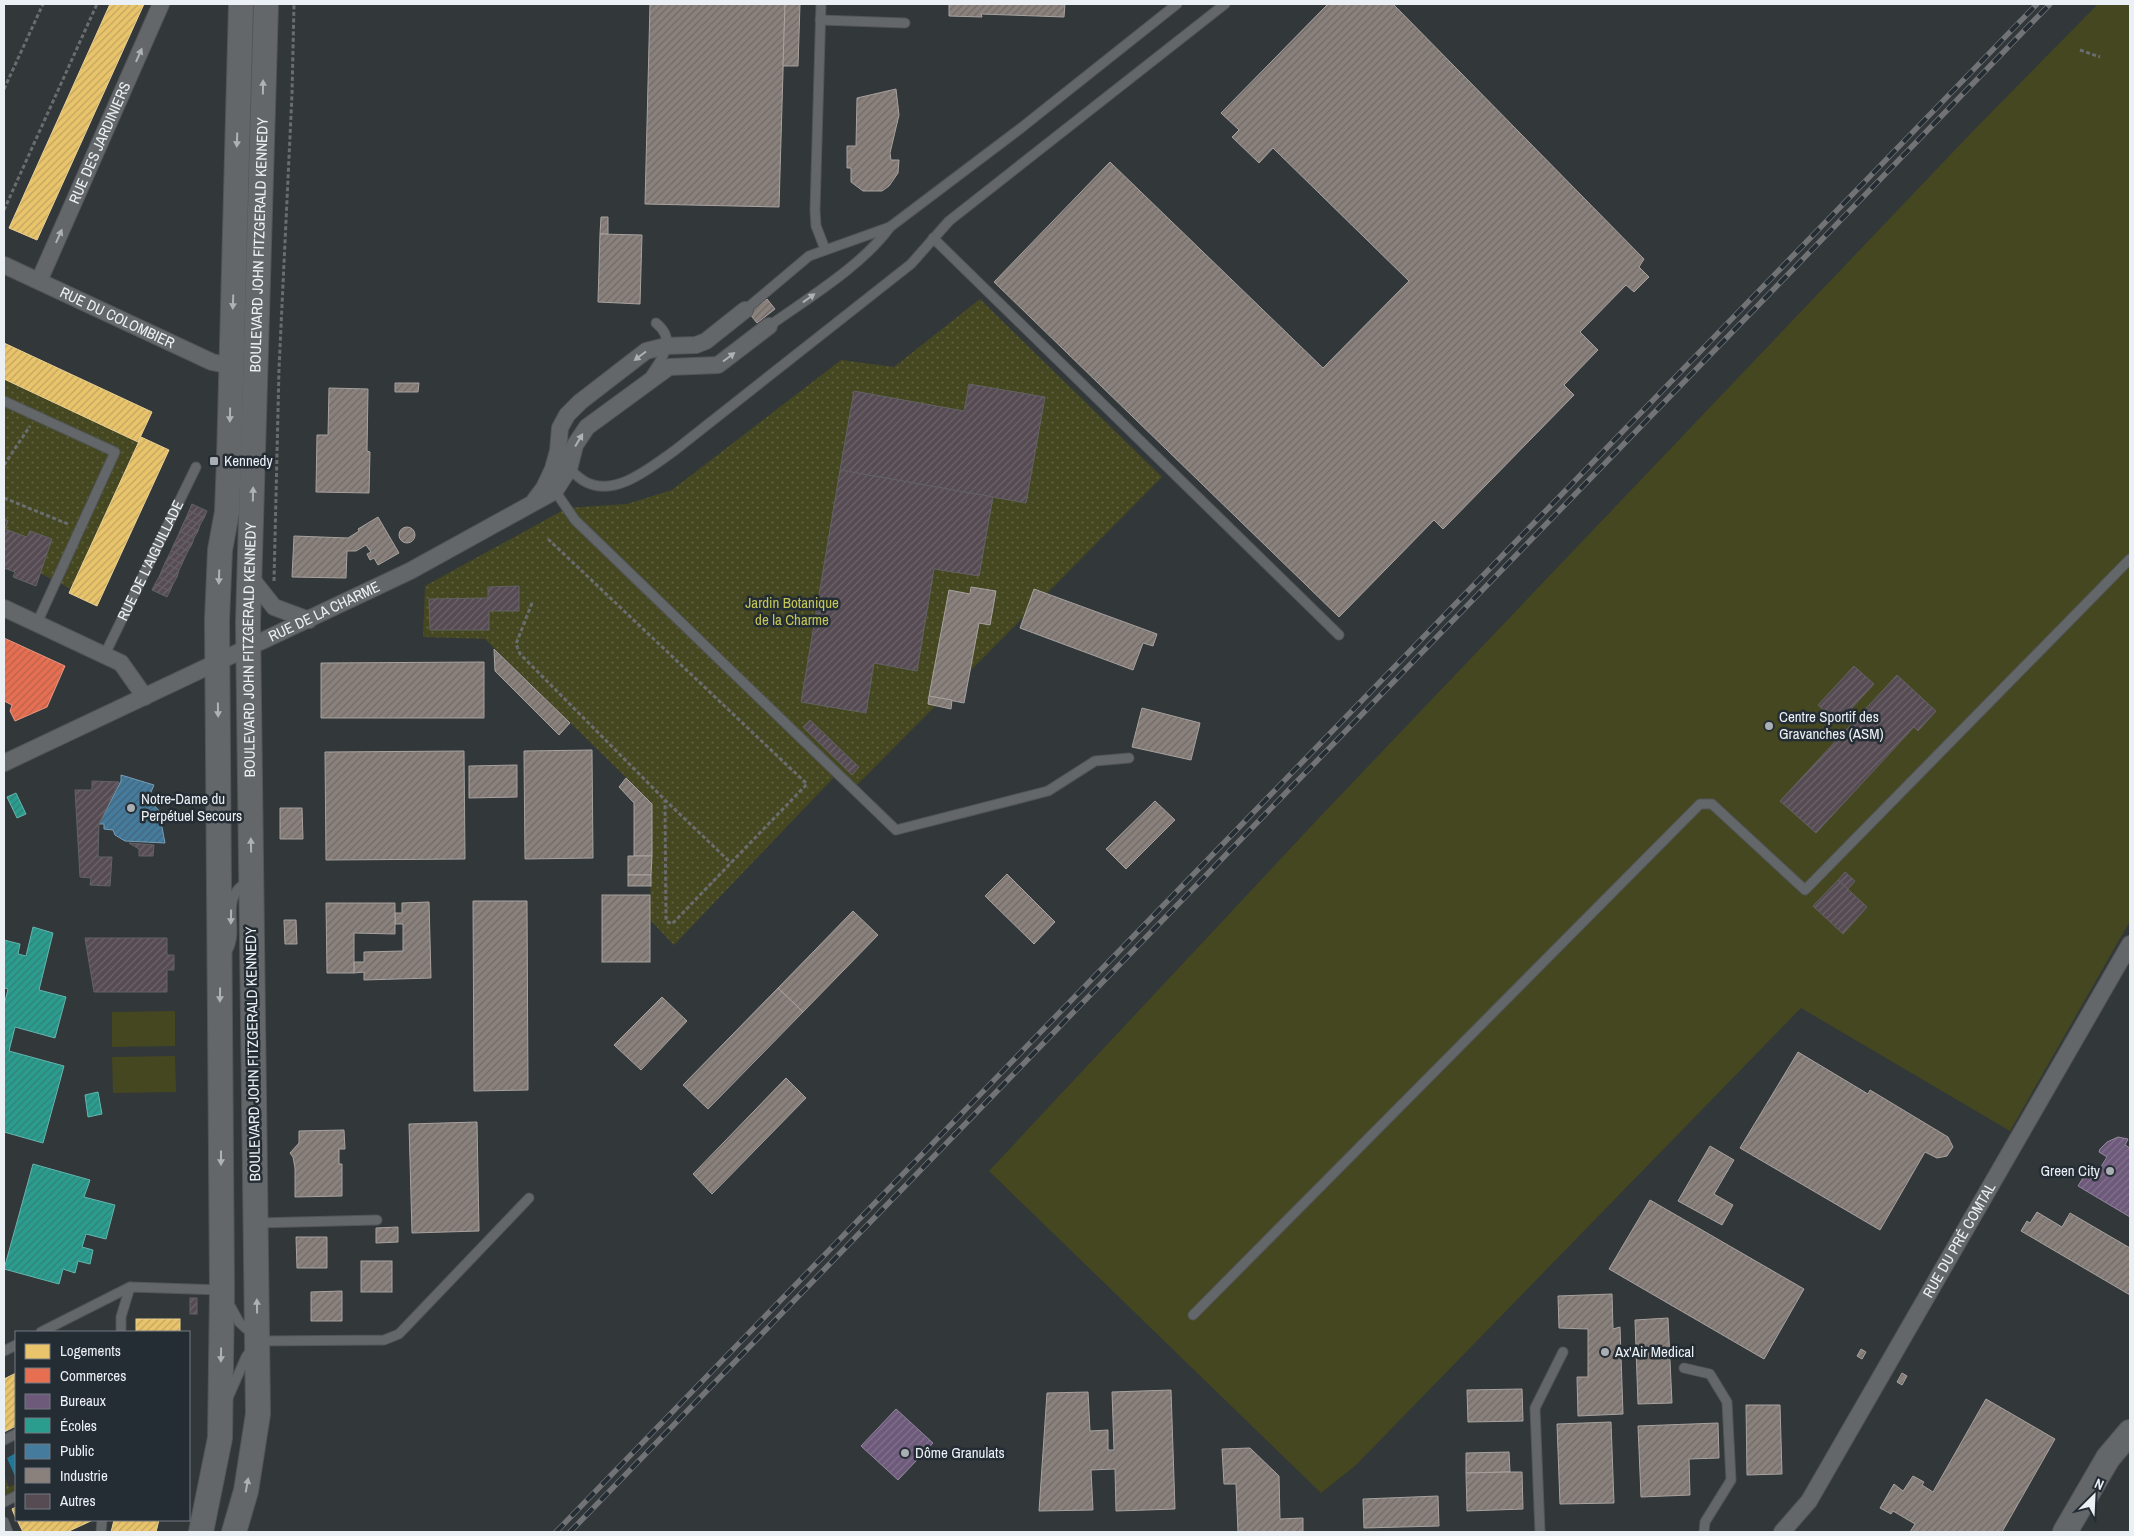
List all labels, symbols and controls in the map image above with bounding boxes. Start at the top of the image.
one-way arrow [135,48,143,62]
street label: RUE DES JARDINIERS [63,78,135,207]
one-way arrow [260,78,268,94]
street label: BOULEVARD JOHN FITZGERALD KENNEDY [244,116,273,373]
one-way arrow [233,132,241,148]
one-way arrow [55,229,63,243]
street label: RUE DU COLOMBIER [57,282,178,353]
one-way arrow [802,292,815,303]
one-way arrow [228,295,236,311]
one-way arrow [633,351,647,361]
one-way arrow [722,352,736,362]
one-way arrow [226,407,234,423]
one-way arrow [574,434,583,447]
place label: Kennedy [224,450,273,471]
marker: Kennedy [208,455,220,467]
one-way arrow [249,486,257,502]
street label: RUE DE L'AIGUILLADE [112,496,188,624]
street label: BOULEVARD JOHN FITZGERALD KENNEDY [237,521,261,777]
one-way arrow [214,569,222,585]
street label: RUE DE LA CHARME [265,576,383,647]
park label: Jardin Botanique de la Charme [745,592,839,630]
one-way arrow [214,703,222,719]
place label: Centre Sportif des Gravanches (ASM) [1779,706,1884,744]
marker: Centre Sportif des Gravanches (ASM) [1763,720,1775,732]
place label: Notre-Dame du Perpétuel Secours [141,788,242,826]
marker: Notre-Dame du Perpétuel Secours [125,802,137,814]
one-way arrow [247,836,255,852]
one-way arrow [227,909,235,925]
street label: BOULEVARD JOHN FITZGERALD KENNEDY [240,926,265,1182]
one-way arrow [216,988,224,1004]
one-way arrow [217,1150,225,1166]
place label: Green City [2041,1160,2101,1181]
marker: Green City [2104,1165,2116,1177]
street label: RUE DU PRÉ COMTAL [1917,1178,2000,1302]
one-way arrow [253,1298,261,1314]
legend [15,1331,190,1521]
text: Logements [60,1340,121,1361]
place label: Ax'Air Medical [1614,1341,1694,1362]
marker: Ax'Air Medical [1599,1346,1611,1358]
one-way arrow [217,1347,225,1363]
text: Commerces [60,1365,126,1386]
text: Bureaux [60,1390,107,1411]
text: Écoles [60,1415,97,1436]
text: Public [60,1440,94,1461]
place label: Dôme Granulats [915,1442,1005,1463]
marker: Dôme Granulats [899,1447,911,1459]
text: Industrie [60,1465,108,1486]
north arrow [2069,1471,2119,1521]
text: N [2092,1474,2107,1494]
one-way arrow [243,1477,251,1493]
text: Autres [59,1490,96,1511]

